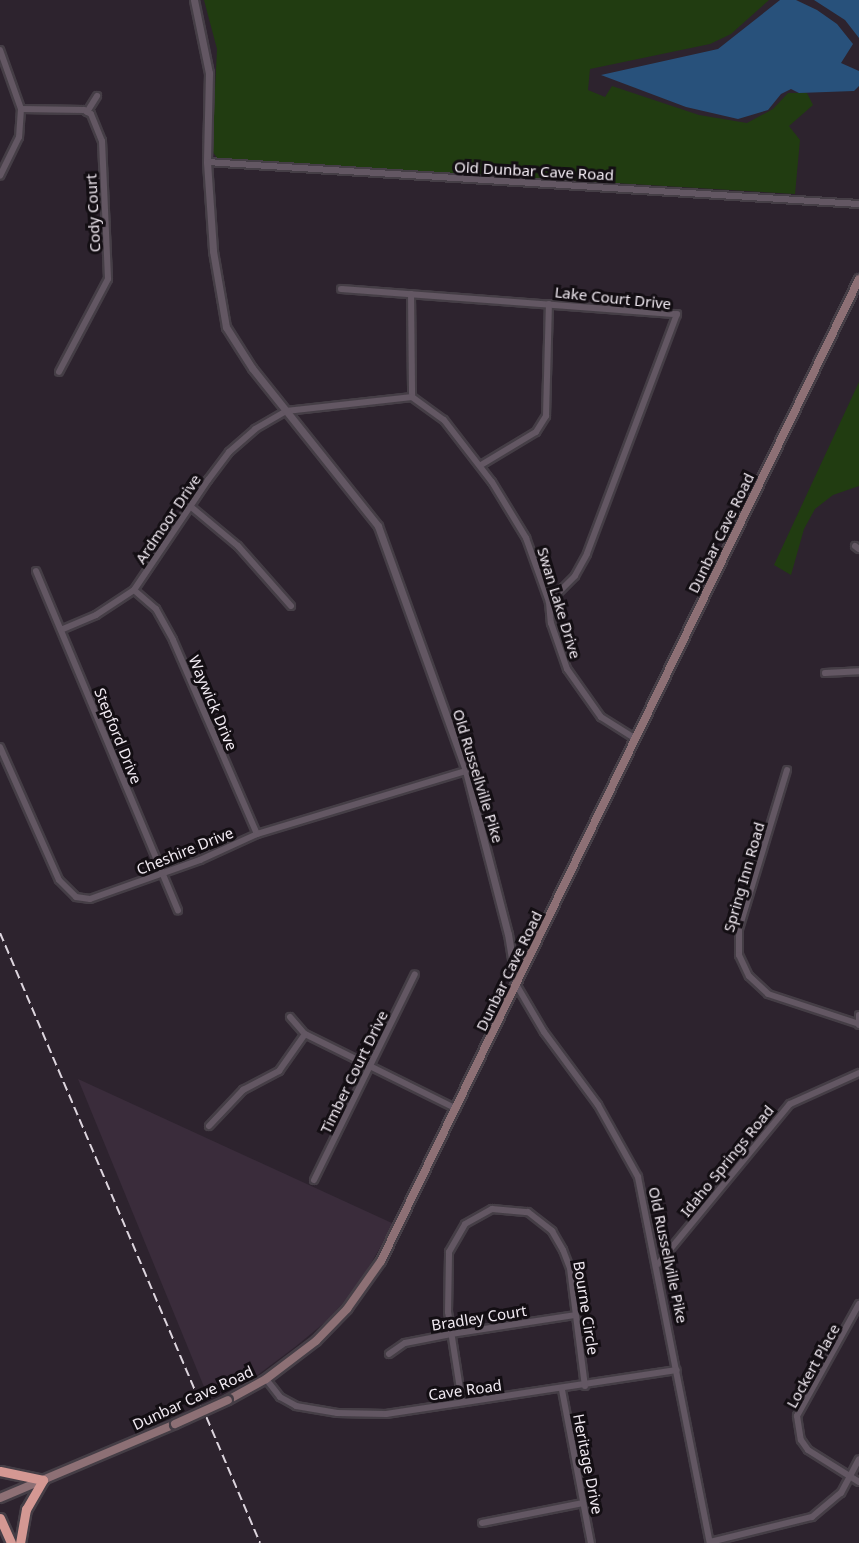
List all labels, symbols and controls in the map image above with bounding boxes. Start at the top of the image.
street label: Old Dunbar Cave Road [454,158,614,184]
street label: Cody Court [82,173,104,253]
street label: Lake Court Drive [554,283,672,313]
street label: Dunbar Cave Road [684,470,758,596]
street label: Ardmoor Drive [131,471,205,567]
street label: Swan Lake Drive [534,545,584,661]
street label: Waywick Drive [185,653,241,753]
street label: Stepford Drive [91,685,145,787]
street label: Old Russellville Pike [449,707,507,845]
street label: Spring Inn Road [720,820,768,934]
street label: Cheshire Drive [134,823,236,879]
street label: Dunbar Cave Road [472,908,546,1034]
street label: Timber Court Drive [316,1008,392,1136]
street label: Idaho Springs Road [677,1102,777,1220]
street label: Old Russellville Pike [645,1185,691,1325]
street label: Bourne Circle [570,1260,602,1356]
street label: Bradley Court [430,1302,528,1334]
street label: Lockert Place [783,1321,843,1411]
street label: Dunbar Cave Road [130,1362,256,1434]
street label: Cave Road [427,1376,503,1404]
street label: Heritage Drive [569,1412,607,1516]

